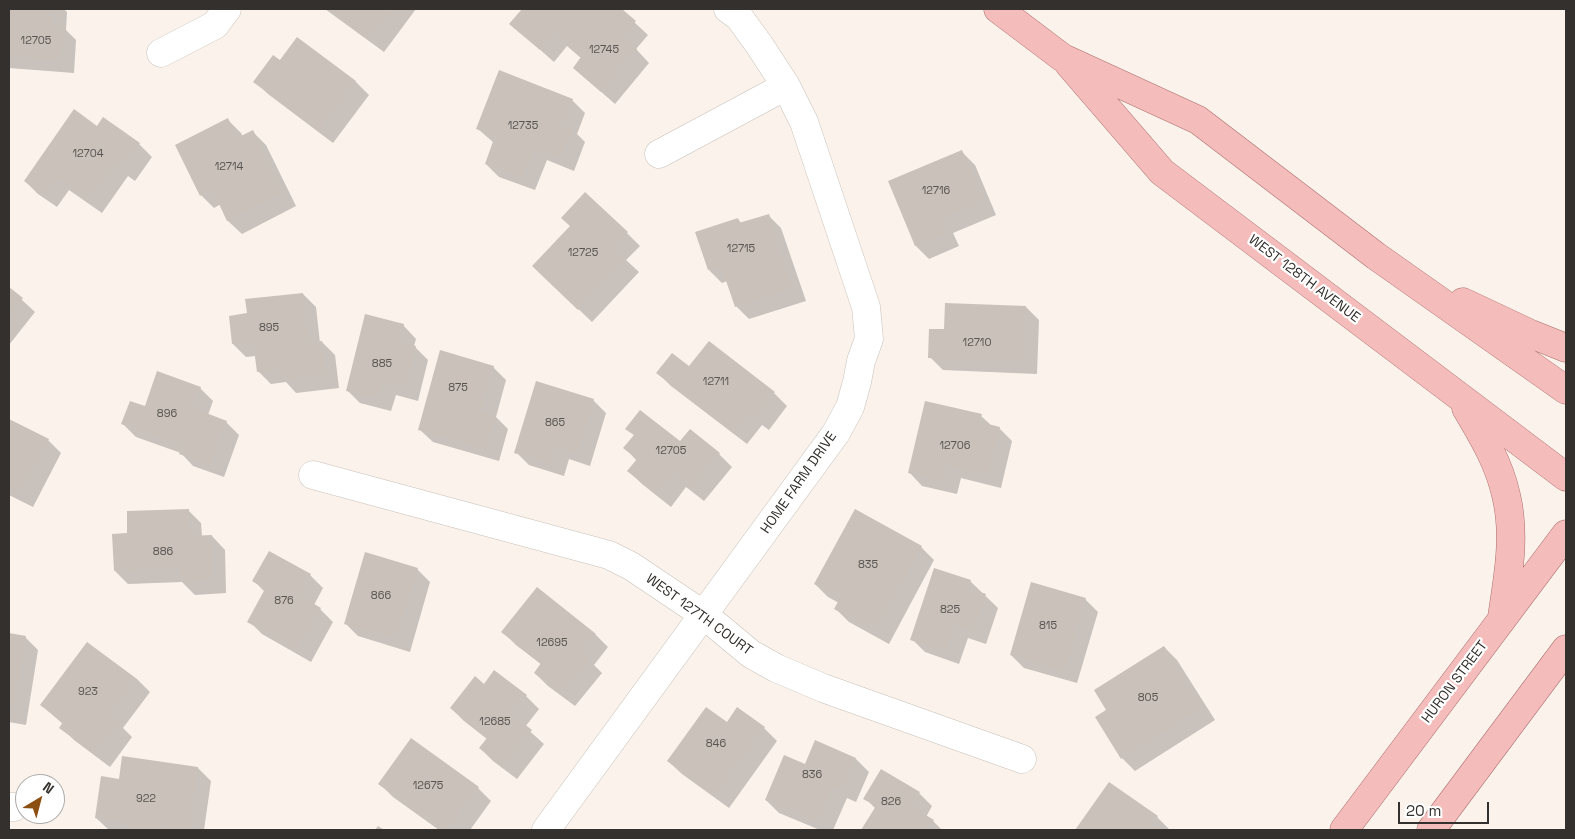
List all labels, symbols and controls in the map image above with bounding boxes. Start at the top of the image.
house number: 12705 [21,34,51,48]
house number: 12745 [589,43,619,57]
house number: 12735 [508,119,538,133]
house number: 12704 [72,147,104,161]
house number: 12714 [215,160,243,174]
house number: 12716 [922,184,950,198]
street label: WEST 128TH AVENUE [1245,232,1363,326]
house number: 12715 [727,242,755,256]
house number: 12725 [568,246,598,260]
house number: 895 [259,321,279,335]
house number: 12710 [963,336,991,350]
house number: 885 [372,357,392,371]
house number: 12711 [703,375,729,389]
house number: 875 [448,381,468,395]
house number: 896 [157,407,177,421]
house number: 865 [545,416,565,430]
street label: HOME FARM DRIVE [758,429,840,537]
house number: 12706 [939,439,971,453]
house number: 12705 [656,444,686,458]
house number: 886 [153,545,173,559]
house number: 835 [858,558,878,572]
street label: WEST 127TH COURT [642,571,756,659]
house number: 866 [371,589,391,603]
house number: 876 [274,594,294,608]
house number: 825 [940,603,960,617]
house number: 815 [1039,619,1057,633]
house number: 12695 [536,636,568,650]
street label: HURON STREET [1419,637,1491,727]
house number: 923 [78,685,98,699]
house number: 805 [1138,691,1158,705]
house number: 12685 [479,715,511,729]
house number: 846 [706,737,726,751]
house number: 836 [802,768,822,782]
north arrow [15,774,65,824]
text: N [39,778,58,798]
house number: 12675 [413,779,443,793]
house number: 922 [136,792,156,806]
scale bar [1400,792,1491,824]
house number: 826 [881,795,901,809]
text: 20 m [1406,801,1441,820]

